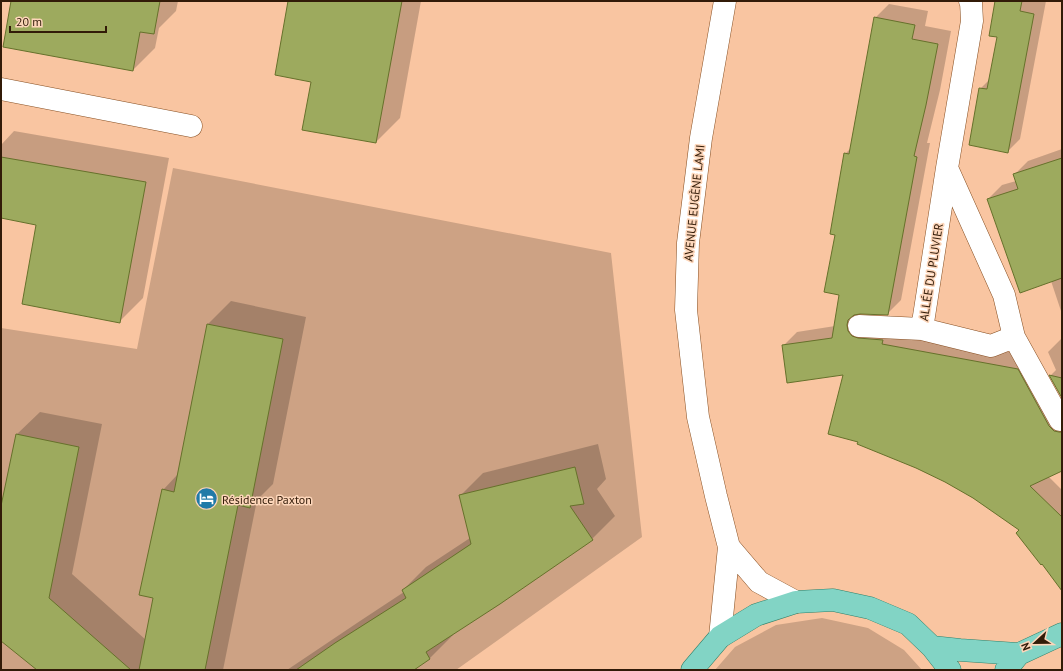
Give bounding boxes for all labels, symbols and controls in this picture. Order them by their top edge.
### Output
scale bar [10,8,106,34]
text: 20 m [16,14,42,29]
street label: AVENUE EUGÈNE LAMI [680,144,708,262]
street label: ALLÉE DU PLUVIER [916,222,946,322]
hotel icon: Résidence Paxton [193,486,219,512]
place label: Résidence Paxton [222,492,312,507]
north arrow [1015,623,1055,663]
text: N [1018,641,1034,653]

